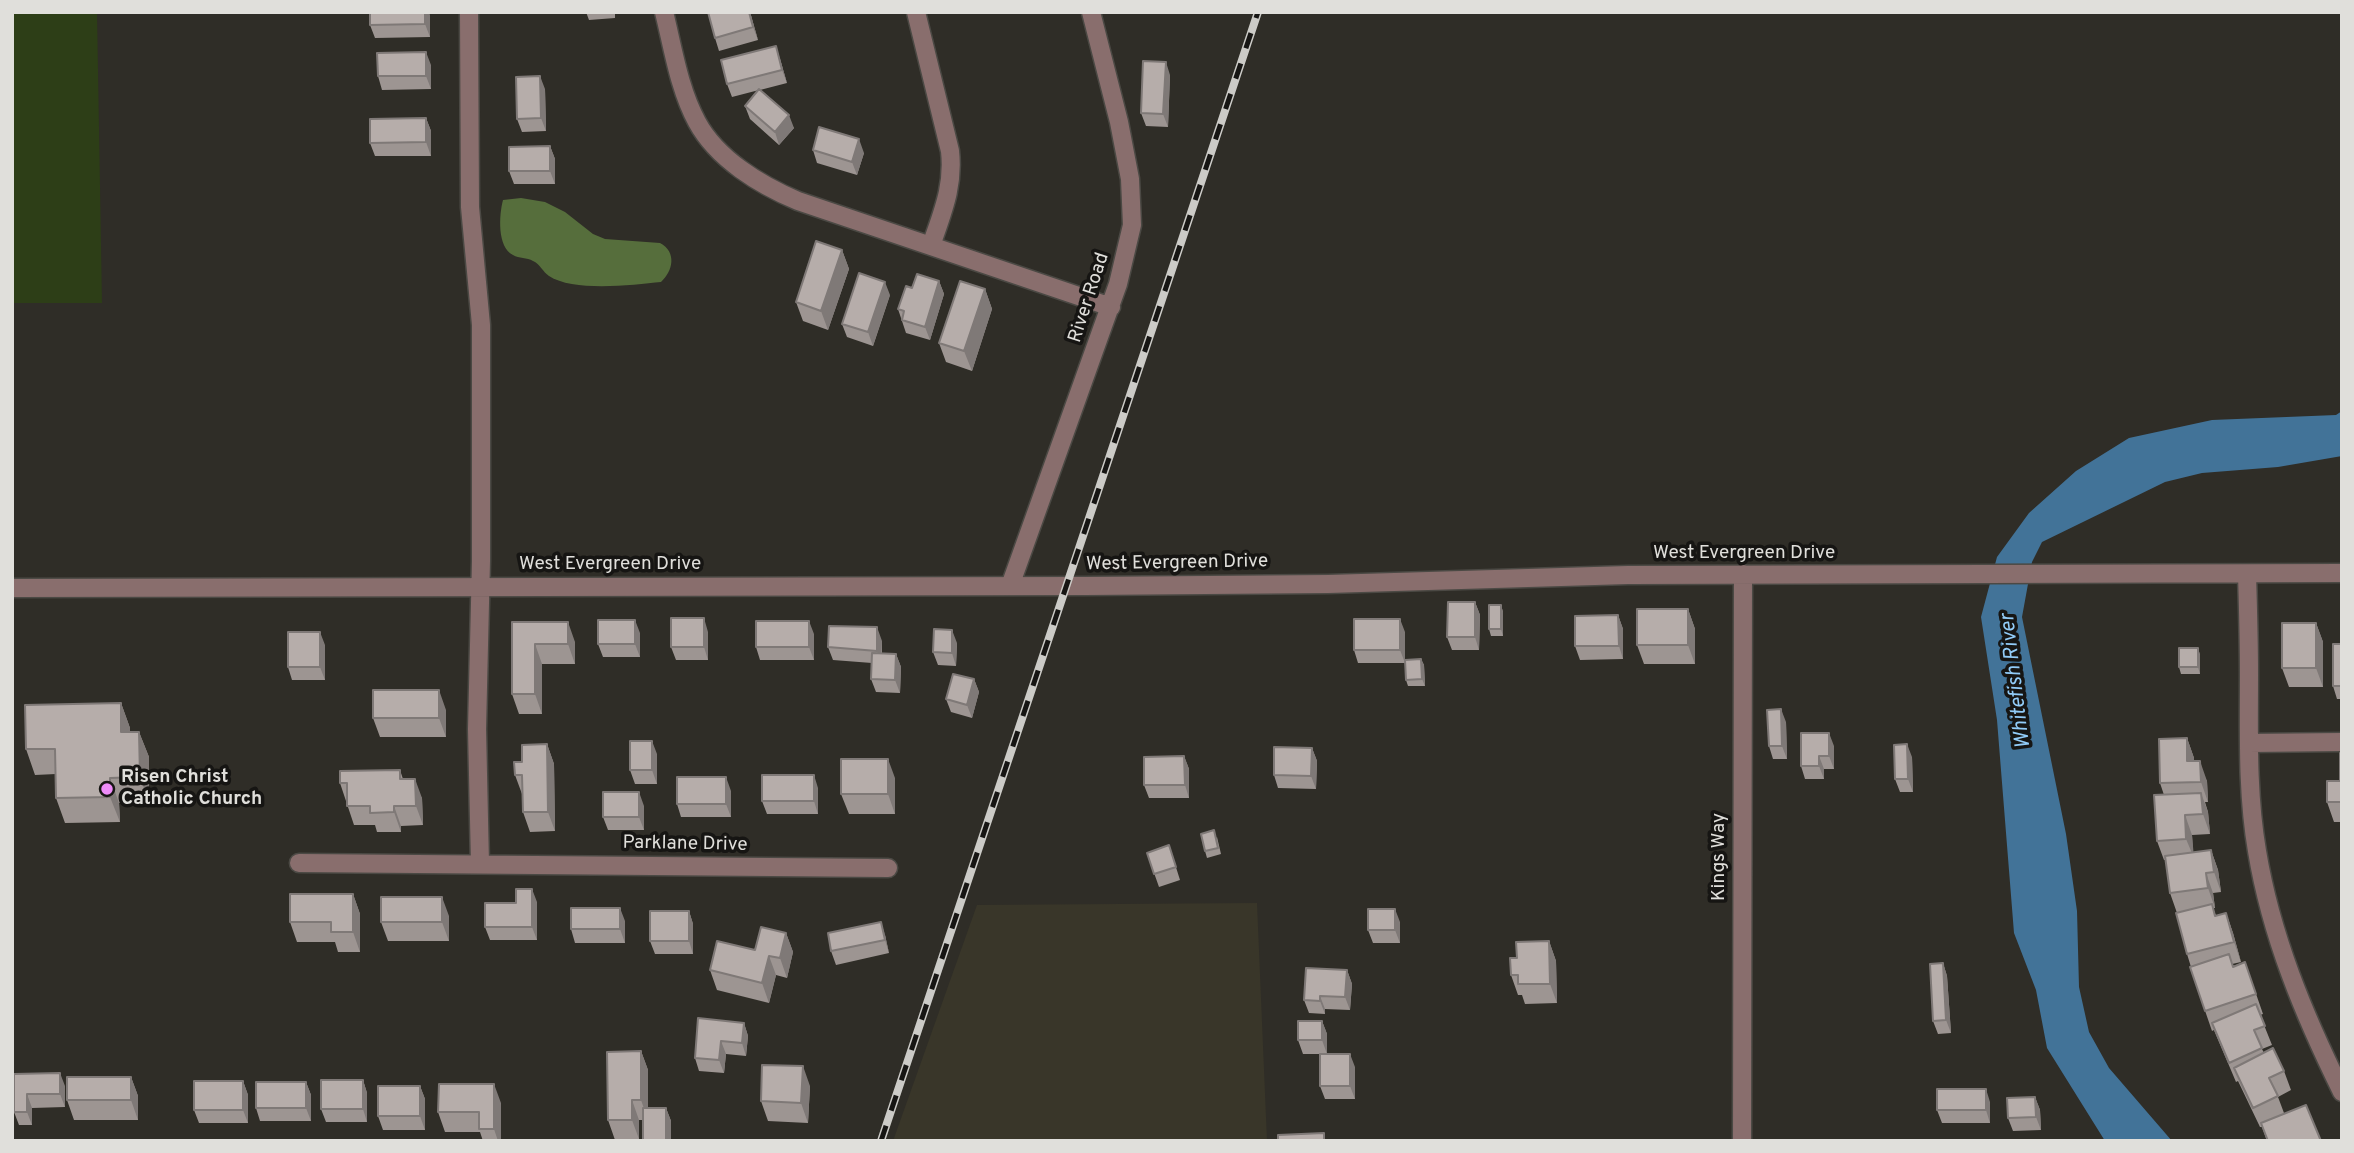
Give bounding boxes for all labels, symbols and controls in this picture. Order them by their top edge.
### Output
street label: River Road [1065,250,1115,346]
street label: West Evergreen Drive [1653,543,1835,565]
street label: West Evergreen Drive [1086,551,1268,577]
street label: West Evergreen Drive [519,554,701,576]
water label: Whitefish River [1996,612,2038,750]
place label: Risen Christ Catholic Church [121,767,262,811]
marker: Risen Christ Catholic Church [99,781,115,797]
street label: Kings Way [1709,813,1731,901]
street label: Parklane Drive [622,833,748,857]

